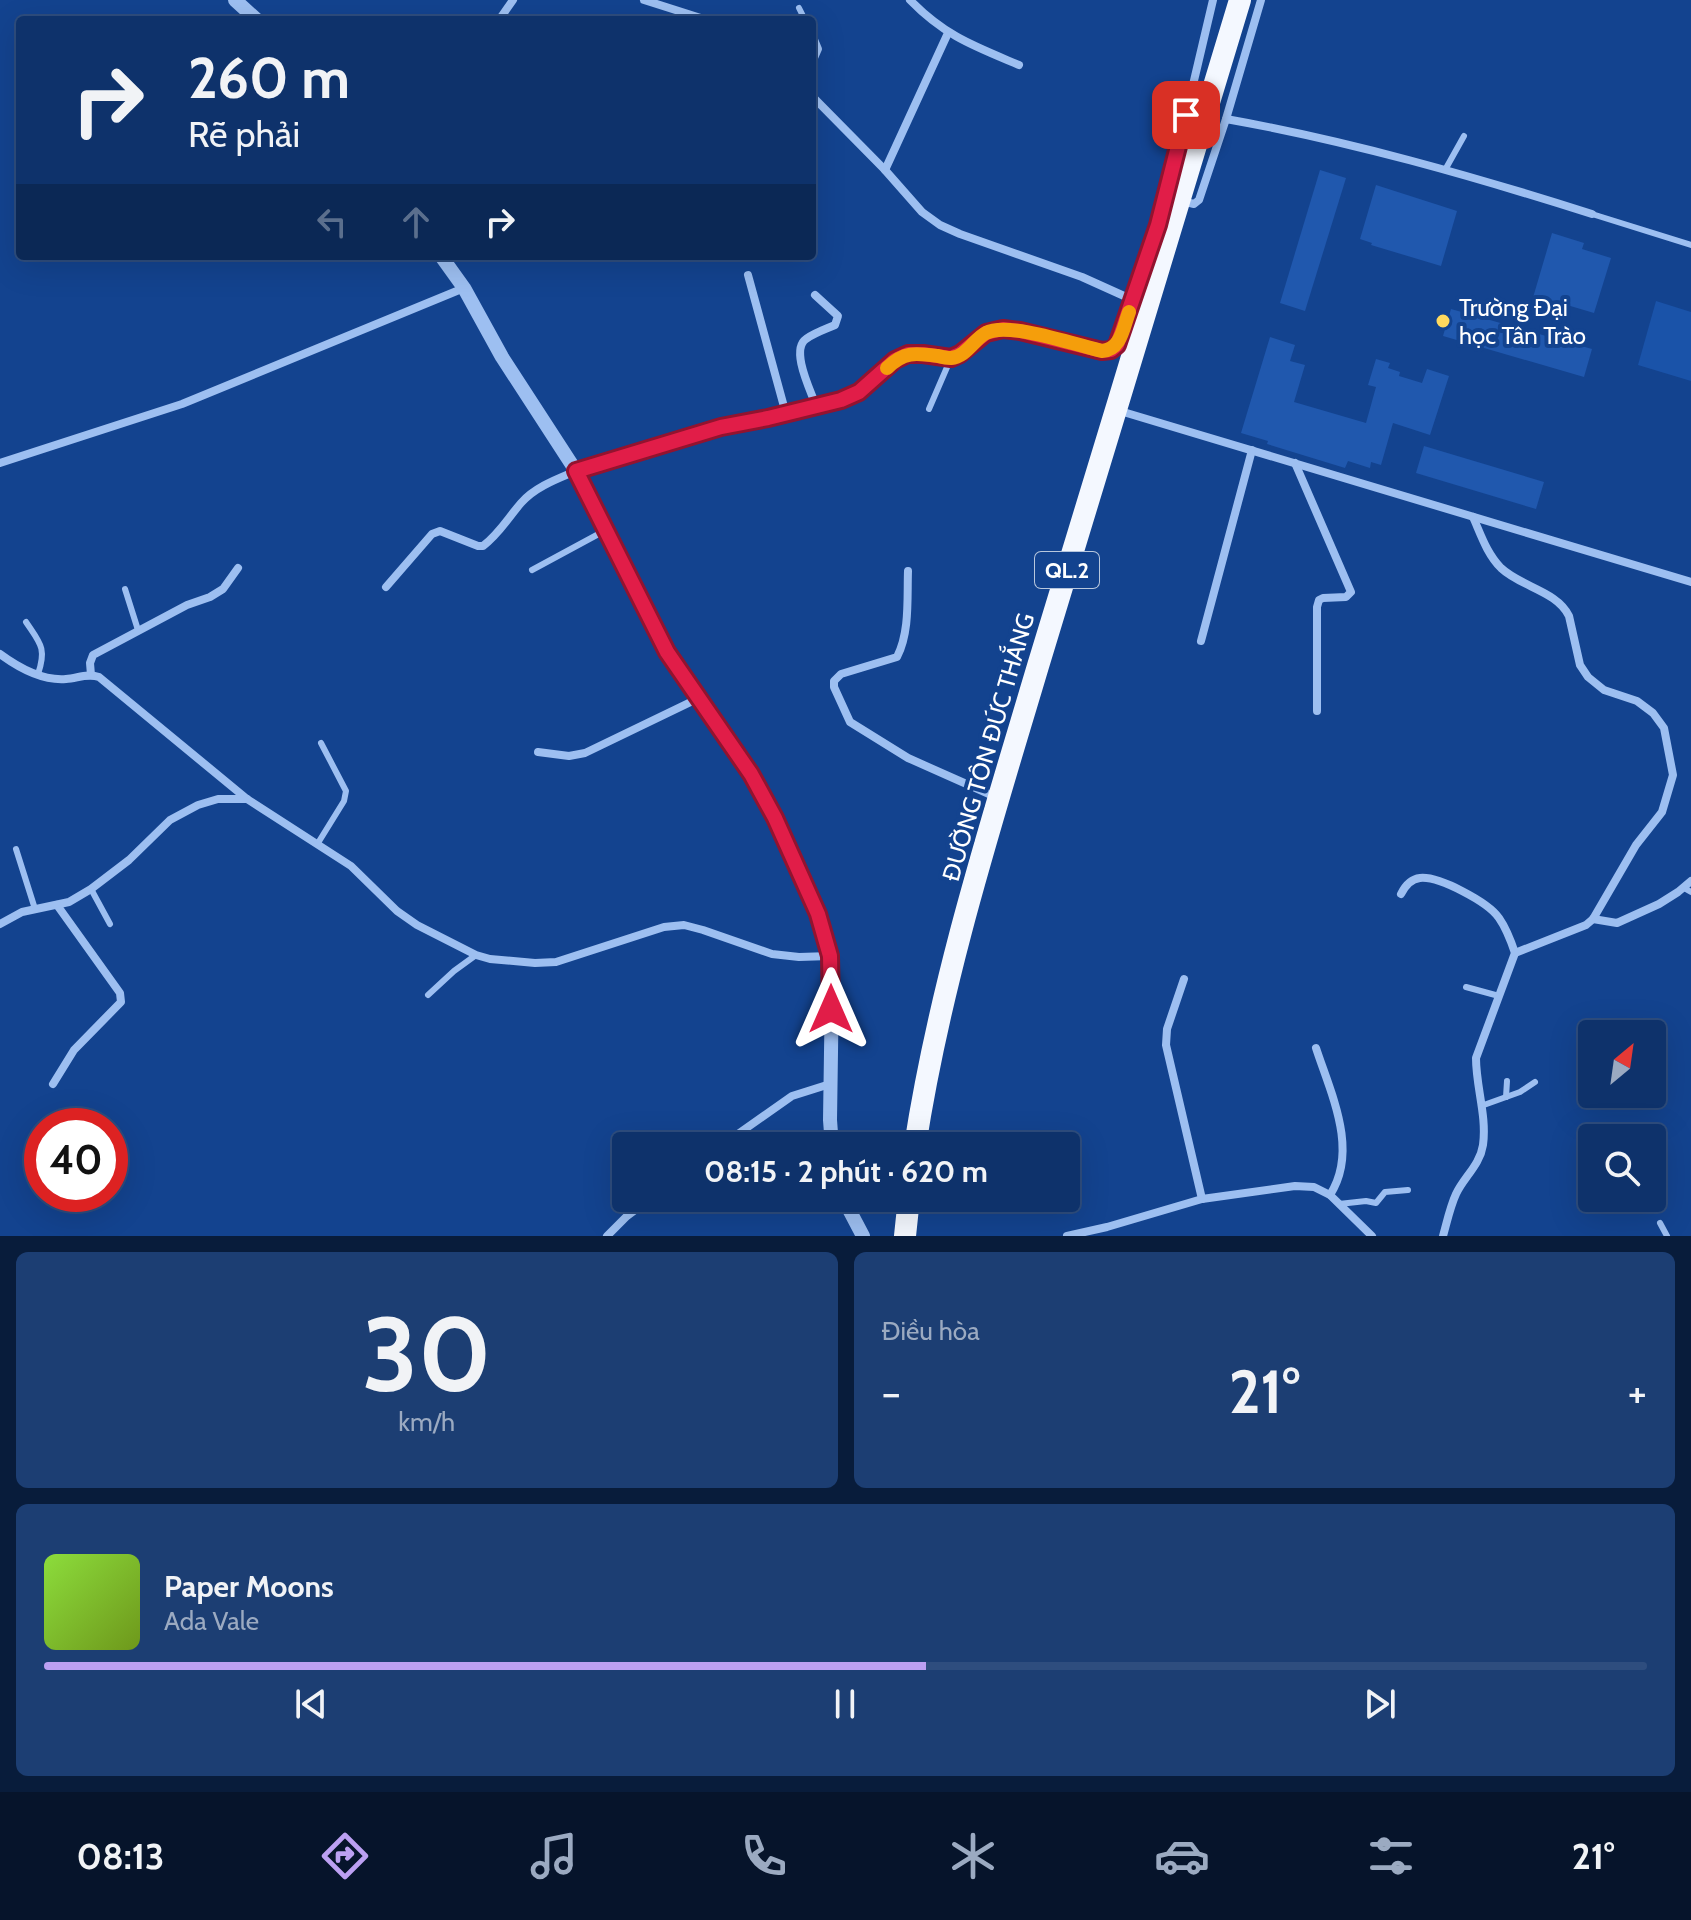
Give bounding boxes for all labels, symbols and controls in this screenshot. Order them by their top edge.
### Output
text: 260 m [188,44,350,112]
icon: right [56,48,160,152]
pin [1152,81,1220,149]
icon: arrive [1164,93,1208,137]
text: Rẽ phải [188,112,300,156]
icon: left [310,200,354,244]
icon: ahead [394,200,438,244]
icon: right [478,200,522,244]
place label: Trường Đại học Tân Trào [1459,293,1586,350]
marker: Trường Đại học Tân Trào [1434,312,1452,330]
road number: QL.2 [1035,552,1099,588]
street label: ĐƯỜNG TÔN ĐỨC THẮNG [933,609,1040,884]
position arrow [789,967,873,1051]
north arrow [1578,1020,1666,1108]
map controls [1578,1020,1666,1212]
speed limit sign: 40 [24,1108,128,1212]
button: search [1578,1124,1666,1212]
text: 08:15 · 2 phút · 620 m [704,1153,988,1190]
text: 30 [362,1291,491,1417]
text: Điều hòa [882,1315,980,1347]
text: 21° [1229,1355,1300,1428]
text: − [882,1366,901,1419]
text: + [1628,1366,1647,1419]
text: km/h [398,1406,455,1438]
text: Paper Moons [164,1568,334,1605]
text: Ada Vale [164,1605,259,1637]
icon: previous [289,1682,333,1726]
icon: pause [823,1682,867,1726]
icon: next [1358,1682,1402,1726]
icon: directions [317,1828,373,1884]
icon: music [526,1828,582,1884]
icon: phone [736,1828,792,1884]
icon: climate [945,1828,1001,1884]
icon: car [1154,1828,1210,1884]
icon: filters [1363,1828,1419,1884]
text: 08:13 [77,1834,164,1878]
text: 21° [1572,1834,1614,1878]

